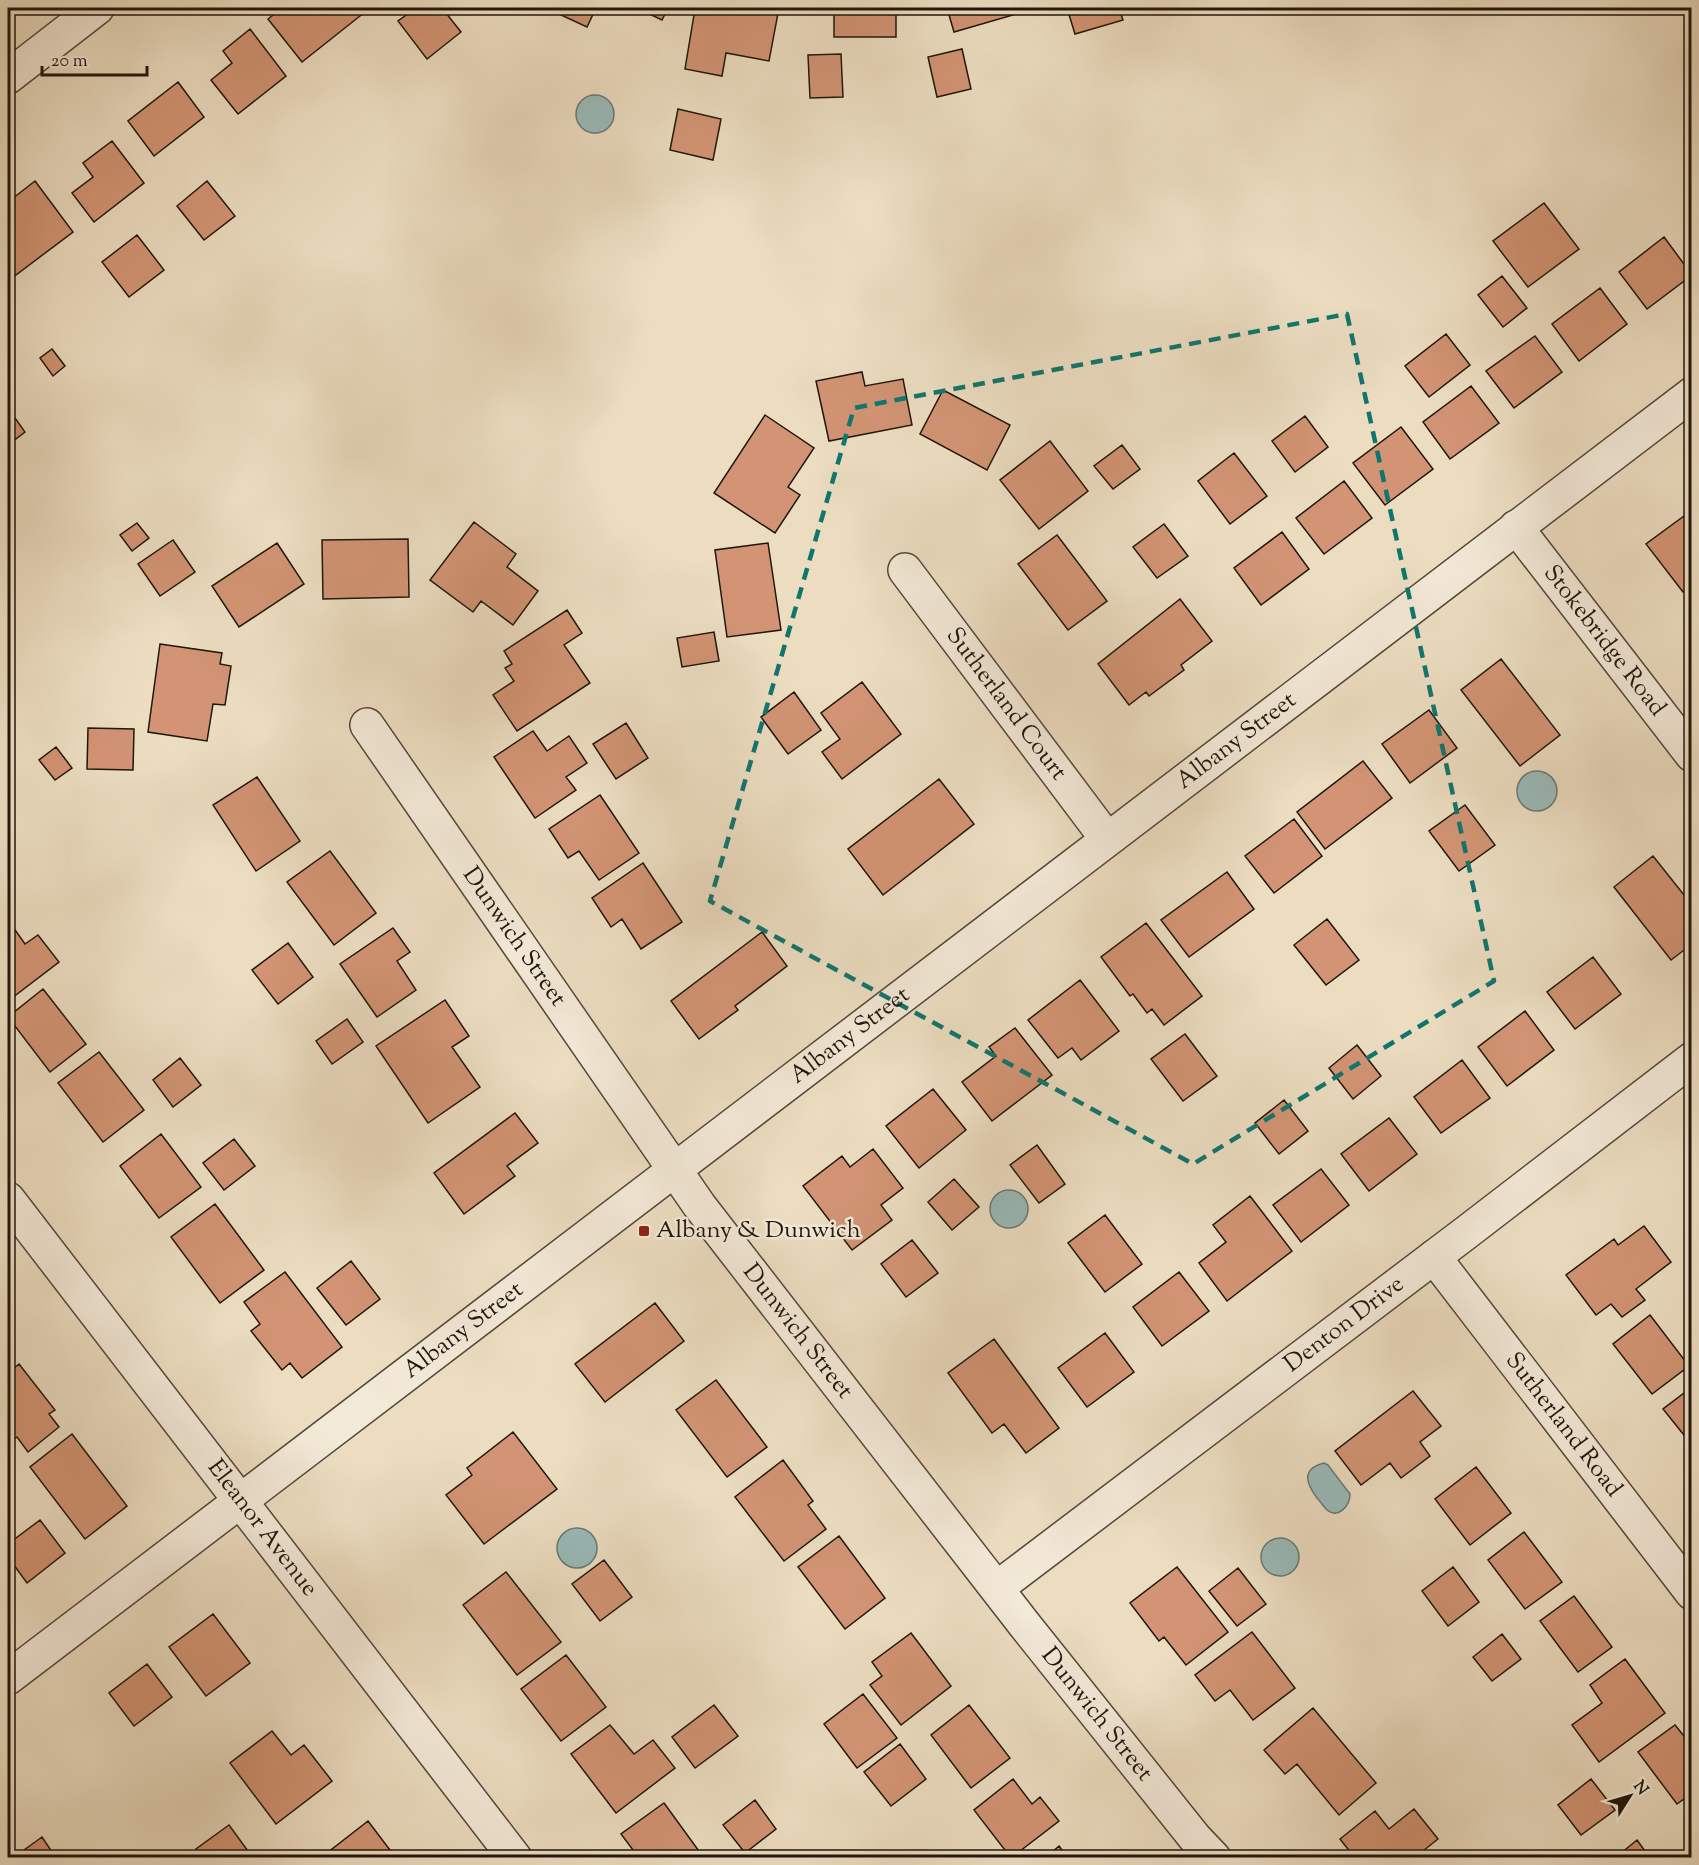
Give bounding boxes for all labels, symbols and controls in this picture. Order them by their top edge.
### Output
scale bar [42,39,147,77]
text: 20 m [51,49,88,75]
street label: Stokebridge Road [1535,558,1674,724]
street label: Sutherland Court [937,621,1075,788]
street label: Albany Street [1169,684,1304,798]
street label: Dunwich Street [453,861,574,1014]
street label: Albany Street [783,979,917,1093]
place label: Albany & Dunwich [656,1214,861,1248]
marker: Albany & Dunwich [637,1224,651,1238]
street label: Dunwich Street [734,1257,861,1407]
street label: Denton Drive [1277,1268,1412,1381]
street label: Albany Street [396,1274,531,1388]
street label: Sutherland Road [1496,1346,1630,1505]
street label: Eleanor Avenue [198,1453,326,1604]
street label: Dunwich Street [1032,1640,1161,1789]
north arrow [1600,1766,1660,1826]
text: N [1627,1776,1653,1801]

